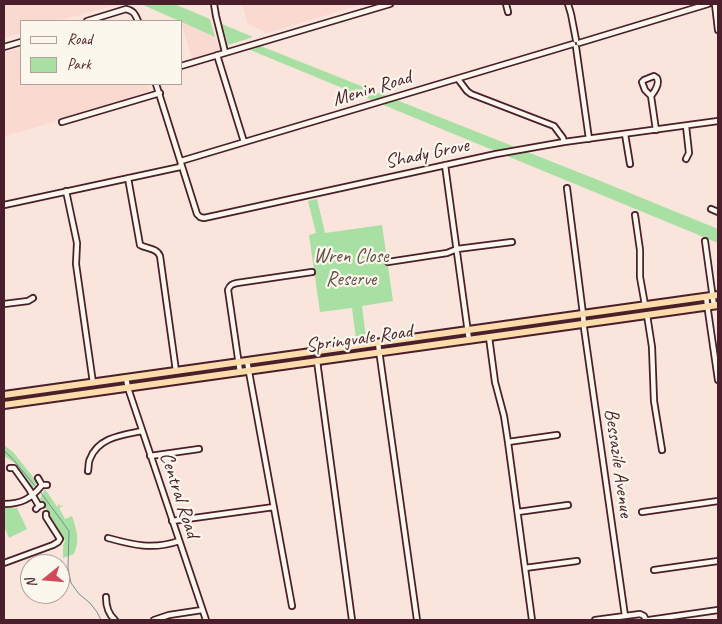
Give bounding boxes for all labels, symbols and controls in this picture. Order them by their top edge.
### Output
legend [20,20,182,85]
text: Road [67,30,92,49]
text: Park [67,55,91,74]
street label: Menin Road [330,66,414,112]
street label: Shady Grove [383,133,471,175]
park label: Wren Close Reserve [313,245,389,292]
street label: Springvale Road [304,320,414,358]
street label: Bessazile Avenue [599,407,637,519]
street label: Central Road [154,449,204,541]
north arrow [20,554,70,604]
text: N [22,577,41,590]

